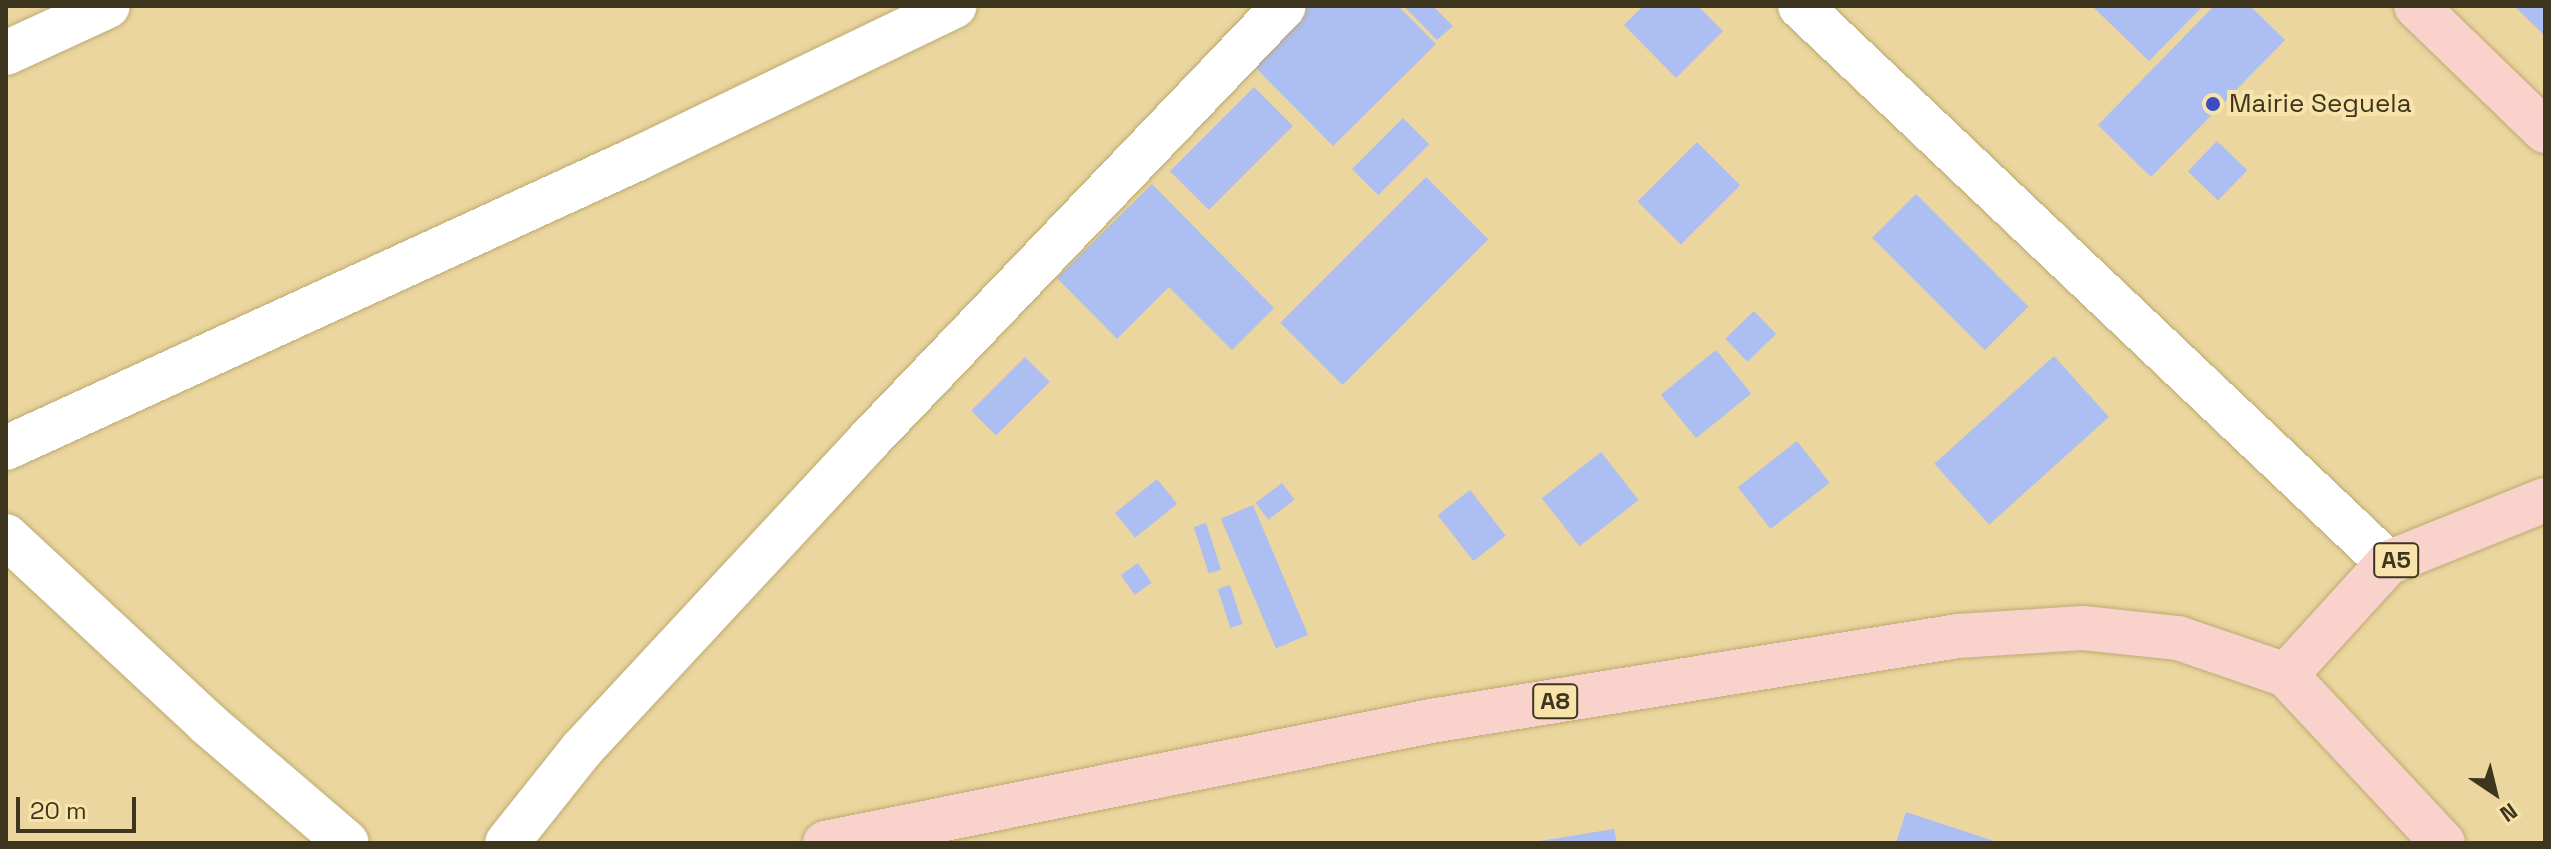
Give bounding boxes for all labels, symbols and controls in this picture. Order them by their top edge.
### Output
place label: Mairie Seguela [2229,88,2412,120]
marker: Mairie Seguela [2204,95,2222,113]
road number: A5 [2372,540,2420,580]
road number: A8 [1531,681,1579,721]
north arrow [2455,753,2535,833]
scale bar [20,781,140,831]
text: 20 m [30,795,87,826]
text: N [2495,797,2523,828]

